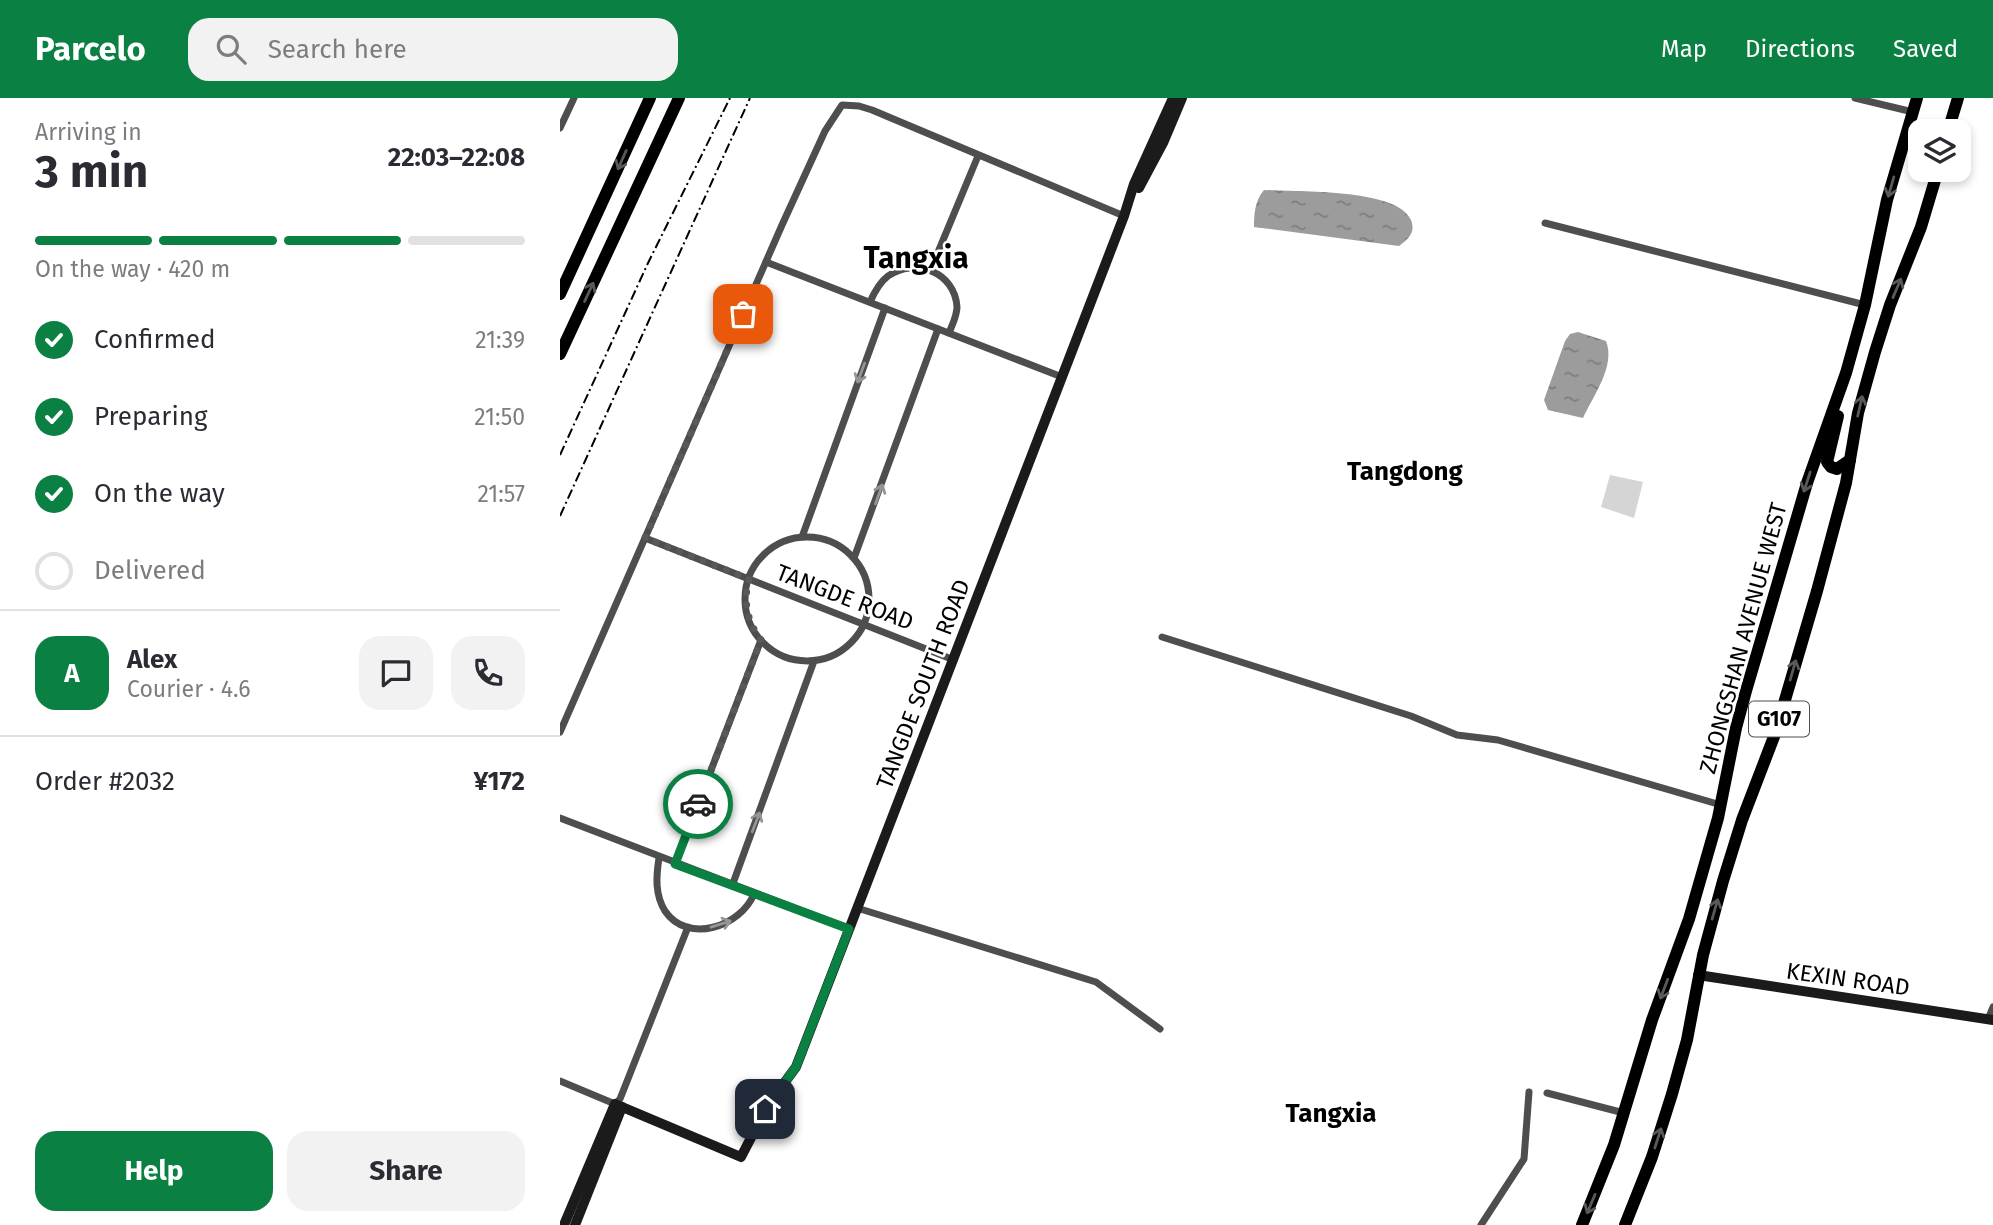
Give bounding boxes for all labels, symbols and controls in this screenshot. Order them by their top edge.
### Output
search box [188,18,678,81]
text: Parcelo [35,29,146,69]
icon: search [212,30,250,68]
text: Search here [268,34,407,65]
text: Map [1661,35,1707,63]
text: Directions [1745,35,1855,63]
text: Saved [1893,35,1958,63]
text: Arriving in [35,118,142,146]
map controls [1908,119,1971,182]
button: layers [1908,119,1971,182]
text: 22:03–22:08 [388,142,525,173]
text: 3 min [35,144,148,199]
one-way arrow [615,149,628,170]
one-way arrow [1884,176,1897,198]
district label: Tangxia [863,240,969,276]
text: On the way · 420 m [35,255,230,283]
one-way arrow [1891,278,1904,299]
one-way arrow [583,282,596,303]
pin [713,284,773,344]
icon: bag [724,295,762,333]
icon: check [35,321,73,359]
text: Confirmed [94,324,215,355]
text: 21:39 [475,326,525,354]
one-way arrow [854,361,867,383]
one-way arrow [1854,395,1867,418]
icon: check [35,398,73,436]
text: Preparing [94,401,207,432]
text: 21:50 [474,403,525,431]
district label: Tangdong [1347,456,1464,487]
one-way arrow [1800,471,1813,493]
icon: check [35,475,73,513]
text: On the way [94,478,225,509]
text: 21:57 [477,480,525,508]
one-way arrow [874,484,886,506]
street label: ZHONGSHAN AVENUE WEST [1693,499,1793,776]
text: Delivered [94,555,206,586]
street label: TANGDE ROAD [772,558,918,636]
street label: TANGDE SOUTH ROAD [870,575,976,793]
button: chat [359,636,433,710]
button: phone [451,636,525,710]
text: Alex [127,644,177,675]
text: A [64,658,80,689]
one-way arrow [1788,659,1801,681]
text: Courier · 4.6 [127,675,251,703]
road number: G107 [1749,702,1809,736]
text: Order #2032 [35,766,175,797]
text: ¥172 [474,766,525,797]
courier [663,769,733,839]
icon: car [679,785,717,823]
one-way arrow [751,812,764,834]
one-way arrow [1710,899,1723,921]
one-way arrow [710,917,732,930]
street label: KEXIN ROAD [1785,956,1911,1002]
one-way arrow [1656,977,1669,999]
pin [735,1079,795,1139]
icon: home [746,1090,784,1128]
district label: Tangxia [1285,1098,1377,1129]
one-way arrow [1653,1128,1665,1150]
button: Help [35,1131,273,1211]
button: Share [287,1131,525,1211]
one-way arrow [1584,1193,1597,1214]

